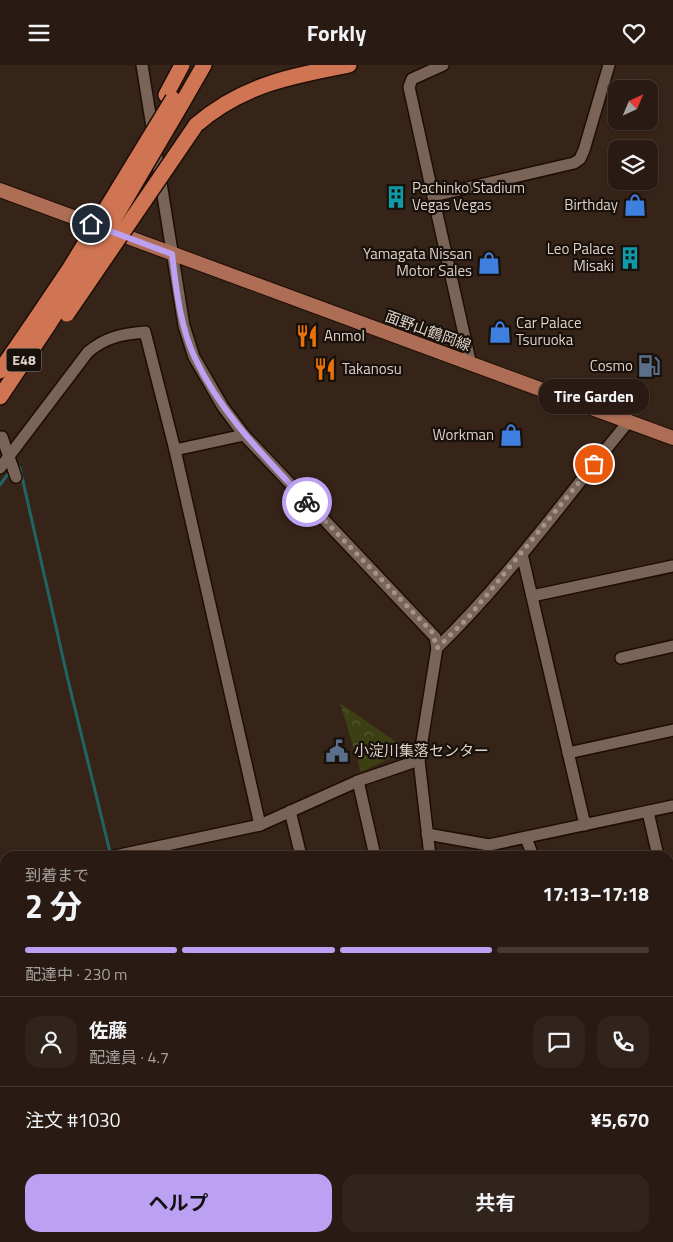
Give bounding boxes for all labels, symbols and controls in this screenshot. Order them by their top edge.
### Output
text: Forkly [307,16,366,50]
icon: menu [25,19,53,47]
icon: heart [620,19,648,47]
north arrow [608,80,658,130]
map controls [608,80,658,190]
button: layers [608,140,658,190]
place label: Pachinko Stadium Vegas Vegas [412,176,525,216]
building icon: Pachinko Stadium Vegas Vegas [383,184,409,210]
shop icon: Birthday [622,192,648,218]
place label: Birthday [564,193,618,216]
pin [70,203,112,245]
icon: home [77,210,105,238]
place label: Leo Palace Misaki [547,237,614,277]
place label: Yamagata Nissan Motor Sales [363,242,472,282]
building icon: Leo Palace Misaki [617,245,643,271]
shop icon: Yamagata Nissan Motor Sales [476,250,502,276]
street label: 面野山鶴岡線 [382,304,474,357]
place label: Car Palace Tsuruoka [516,311,582,351]
shop icon: Car Palace Tsuruoka [487,319,513,345]
restaurant icon: Anmol [294,323,320,349]
place label: Anmol [324,324,365,347]
road number: E48 [6,349,42,371]
fuel station icon: Cosmo [636,353,662,379]
place label: Cosmo [590,354,633,377]
restaurant icon: Takanosu [312,356,338,382]
place label: Takanosu [342,357,402,380]
callout: Tire Garden [539,379,649,414]
text: Tire Garden [554,384,634,408]
shop icon: Workman [498,422,524,448]
place label: Workman [433,423,494,446]
pin [573,443,615,485]
icon: bag [580,450,608,478]
courier [282,477,332,527]
icon: bike [293,488,321,516]
public building icon: 小淀川集落センター [324,738,350,764]
place label: 小淀川集落センター [354,739,489,762]
text: 到着まで [25,863,89,887]
text: 17:13–17:18 [542,879,649,908]
text: 2 分 [25,882,82,930]
text: 配達中 · 230 m [25,962,127,986]
text: 佐藤 [89,1015,127,1044]
button: person [25,1016,77,1068]
button: chat [533,1016,585,1068]
button: phone [597,1016,649,1068]
text: 配達員 · 4.7 [89,1045,169,1069]
text: 注文 #1030 [25,1105,120,1134]
text: ¥5,670 [591,1105,649,1134]
button: ヘルプ [25,1174,332,1232]
button: 共有 [342,1174,649,1232]

